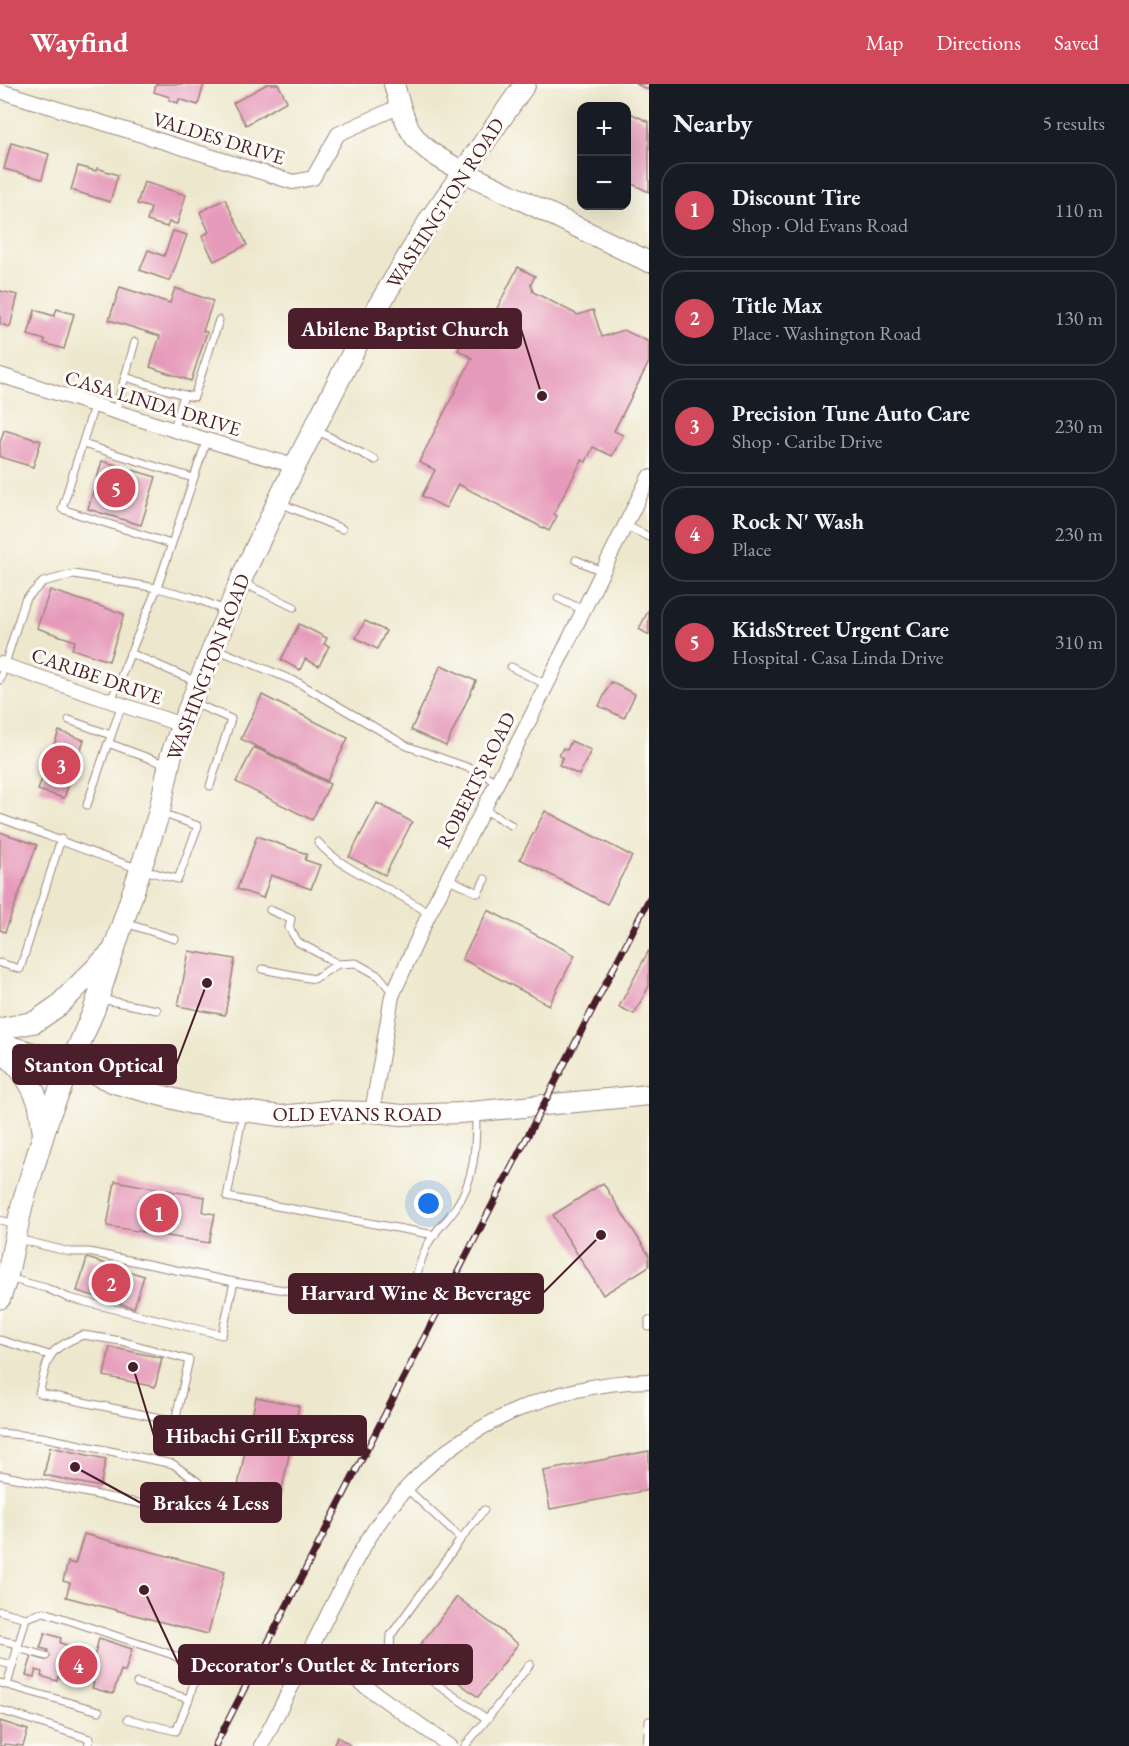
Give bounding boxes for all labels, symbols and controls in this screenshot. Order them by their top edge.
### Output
text: Wayfind [30,24,128,60]
text: Map [866,29,903,56]
text: Directions [936,29,1021,56]
text: Saved [1054,29,1099,56]
map controls [577,102,631,210]
button: + [577,102,631,156]
street label: VALDES DRIVE [150,106,288,170]
text: Nearby [673,106,753,140]
text: 5 results [1042,110,1105,136]
street label: WASHINGTON ROAD [380,113,510,293]
button: − [577,156,631,210]
text: Discount Tire [732,183,860,212]
text: 1 [689,197,700,223]
text: 110 m [1055,197,1103,223]
text: Shop · Old Evans Road [732,212,908,238]
text: Title Max [732,291,822,320]
text: 2 [689,305,700,331]
text: 130 m [1055,305,1103,331]
callout: Abilene Baptist Church [289,309,521,348]
text: Abilene Baptist Church [300,315,509,342]
text: Place · Washington Road [732,320,921,346]
street label: CASA LINDA DRIVE [62,364,244,442]
text: Precision Tune Auto Care [732,399,970,428]
text: 3 [689,413,700,439]
text: 230 m [1055,413,1103,439]
text: Shop · Caribe Drive [732,428,882,454]
pin: 5 [96,466,136,510]
text: Rock N' Wash [732,507,864,536]
text: 4 [689,521,700,547]
text: 230 m [1055,521,1103,547]
text: Place [732,536,771,562]
street label: WASHINGTON ROAD [160,570,256,764]
text: KidsStreet Urgent Care [732,615,949,644]
text: 5 [689,629,700,655]
text: 310 m [1055,629,1103,655]
street label: CARIBE DRIVE [28,641,166,711]
text: Hospital · Casa Linda Drive [732,644,943,670]
street label: ROBERTS ROAD [431,708,521,852]
pin: 3 [42,742,80,788]
callout: Stanton Optical [13,1045,176,1084]
text: Stanton Optical [24,1051,164,1078]
street label: OLD EVANS ROAD [273,1101,441,1127]
your location [414,1189,443,1218]
pin: 1 [140,1190,178,1236]
pin: 2 [92,1260,130,1306]
callout: Harvard Wine & Beverage [289,1274,543,1313]
text: Harvard Wine & Beverage [301,1279,531,1306]
callout: Hibachi Grill Express [154,1416,366,1455]
text: Hibachi Grill Express [166,1422,354,1449]
callout: Brakes 4 Less [141,1483,281,1522]
text: Brakes 4 Less [153,1489,269,1516]
pin: 4 [58,1642,98,1688]
callout: Decorator's Outlet & Interiors [179,1645,472,1684]
text: Decorator's Outlet & Interiors [191,1651,459,1678]

